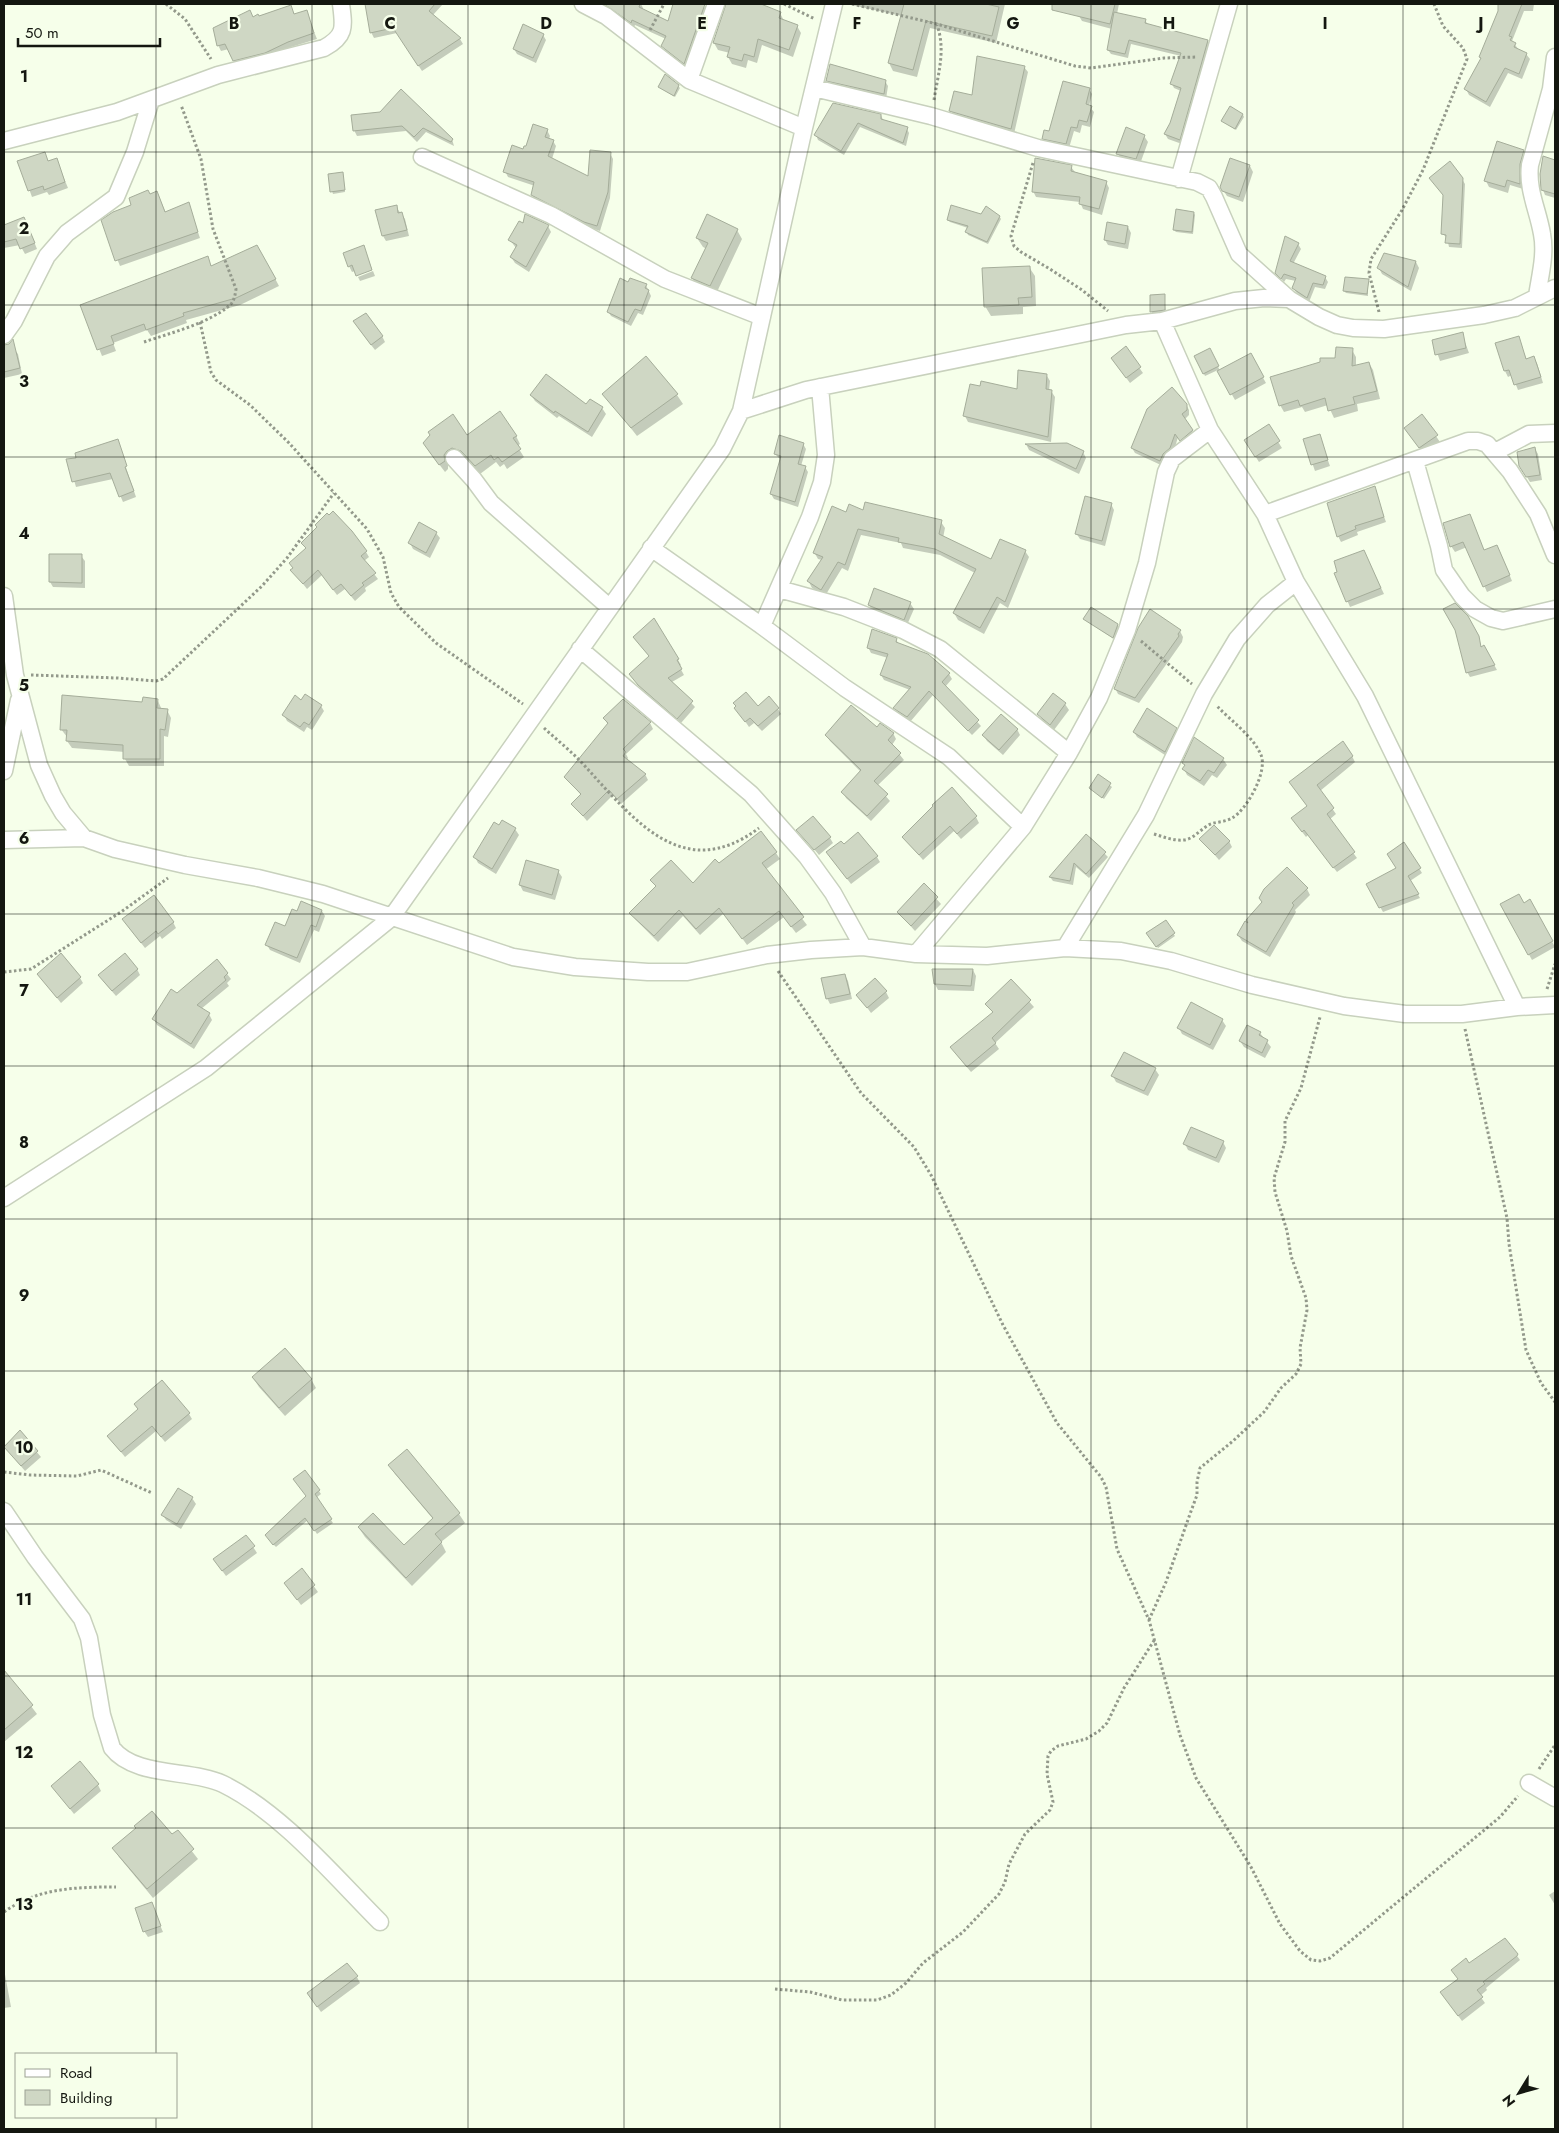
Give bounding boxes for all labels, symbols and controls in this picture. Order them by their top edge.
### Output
text: B [229,12,239,35]
text: C [384,12,396,35]
text: D [540,12,552,35]
text: E [697,12,707,35]
text: F [853,12,861,35]
text: G [1006,12,1020,35]
text: H [1163,12,1175,35]
text: I [1322,12,1328,35]
text: J [1475,12,1484,35]
scale bar [18,15,160,47]
text: 50 m [25,22,59,44]
text: 1 [20,65,28,88]
text: 2 [19,217,29,240]
text: 3 [19,370,29,393]
text: 4 [18,522,30,545]
text: 5 [19,674,29,697]
text: 6 [19,827,29,850]
text: 7 [19,979,29,1002]
text: 8 [19,1131,29,1154]
text: 9 [19,1284,29,1307]
text: 10 [15,1436,33,1459]
text: 11 [16,1588,32,1611]
text: 12 [15,1741,33,1764]
text: 13 [15,1893,33,1916]
legend [15,2053,178,2118]
text: Road [60,2062,92,2084]
north arrow [1494,2068,1544,2118]
text: Building [60,2087,112,2109]
text: N [1497,2090,1520,2111]

